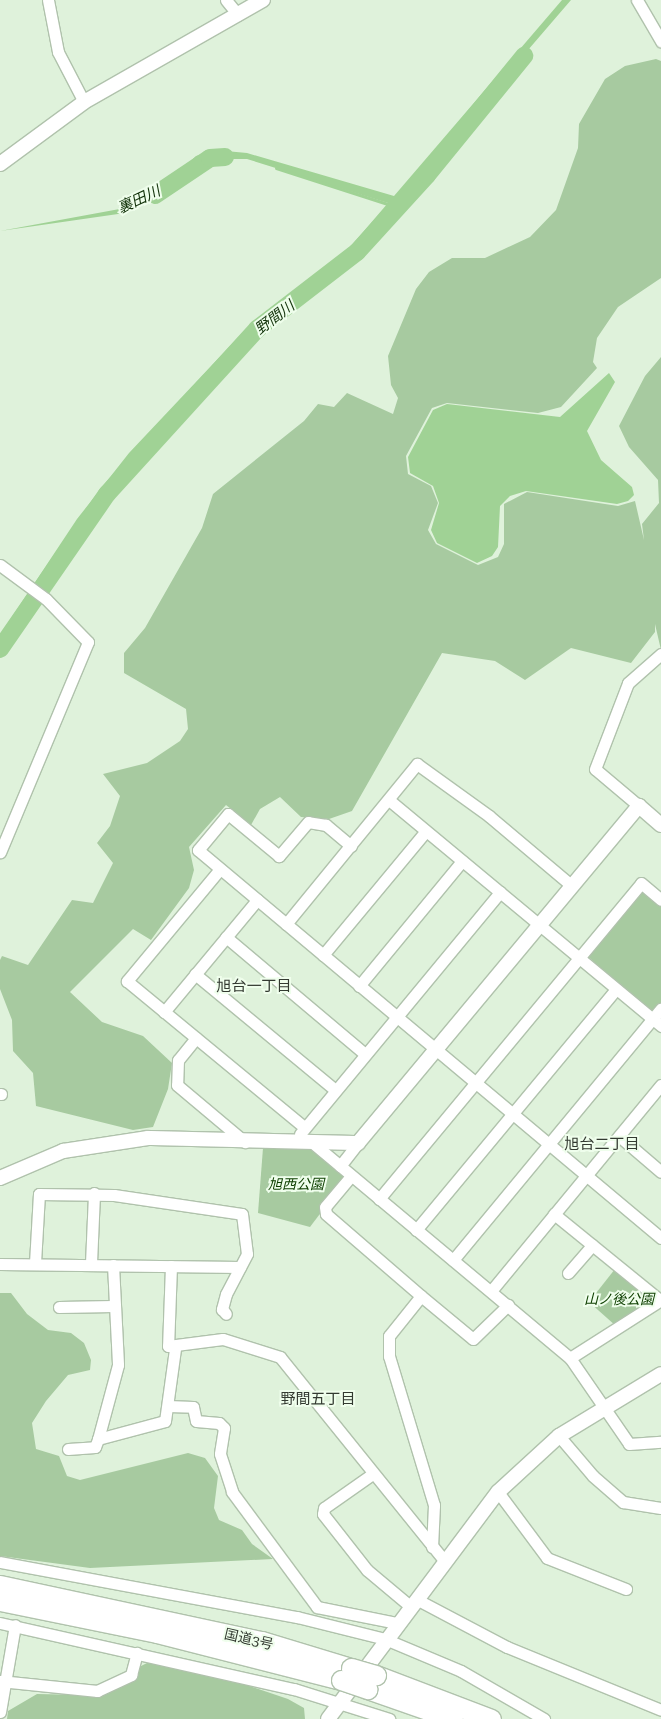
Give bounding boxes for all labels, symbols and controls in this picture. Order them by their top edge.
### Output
water label: 裏田川 [115,182,163,218]
water label: 野間川 [252,297,298,339]
district label: 旭台一丁目 [217,978,291,996]
district label: 旭台二丁目 [565,1136,639,1154]
park label: 旭西公園 [268,1176,324,1192]
park label: 山ノ後公園 [584,1291,654,1307]
district label: 野間五丁目 [281,1391,355,1409]
street label: 国道3号 [223,1625,275,1653]

